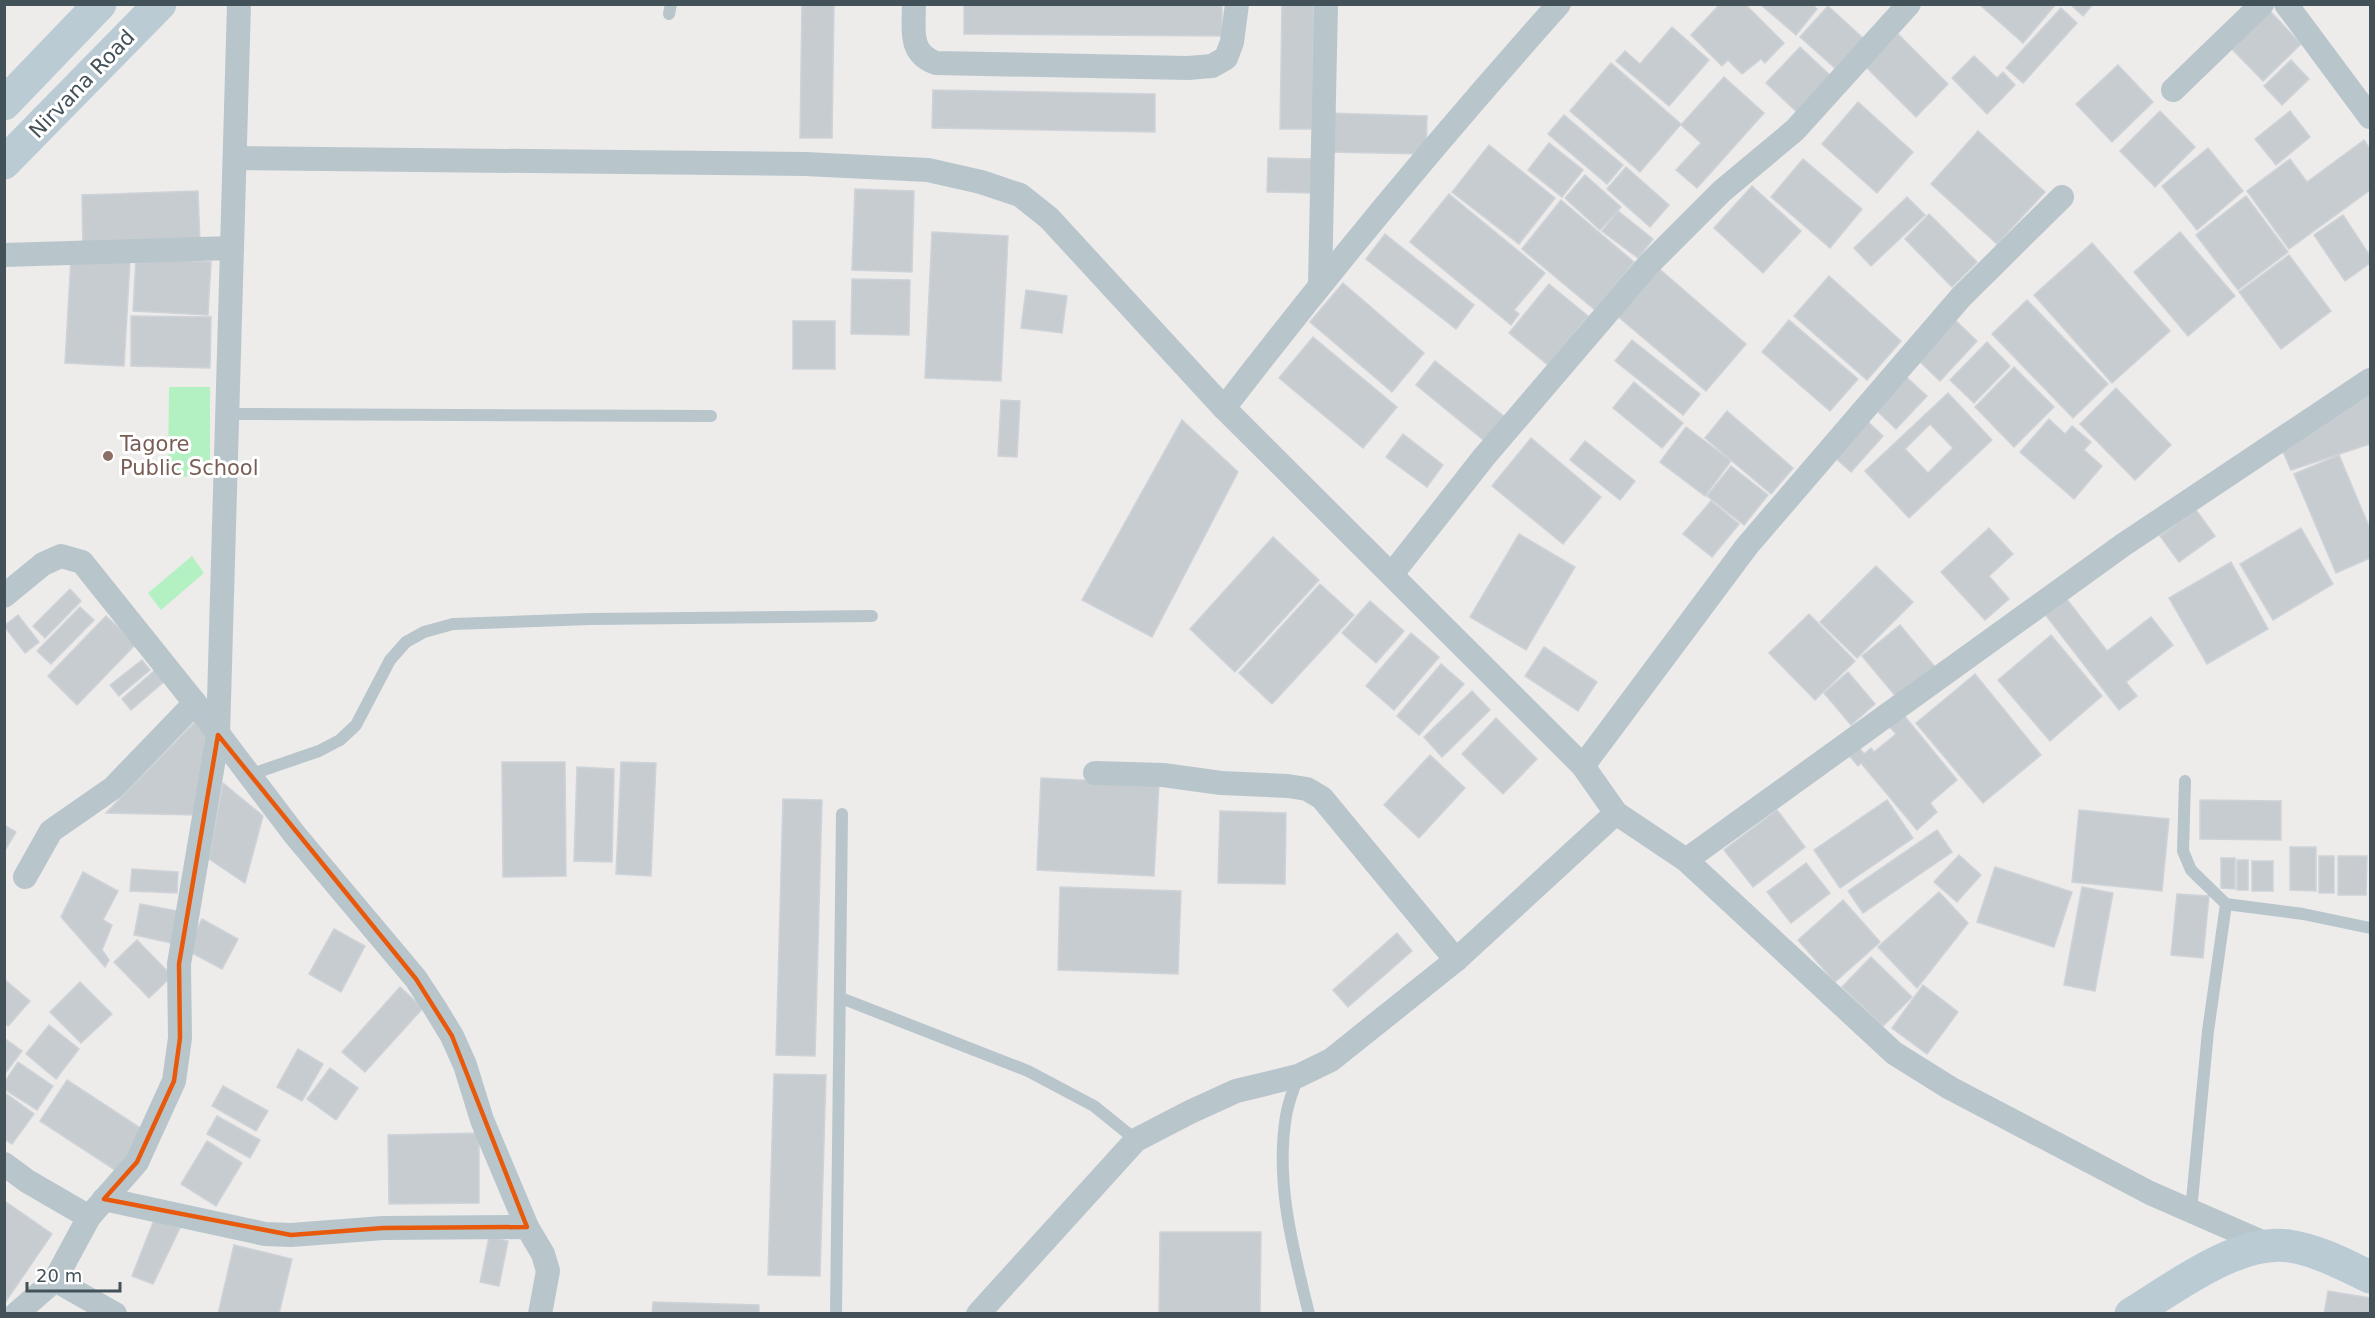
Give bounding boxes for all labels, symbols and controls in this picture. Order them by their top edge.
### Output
street label: Nirvana Road [24,25,140,143]
place label: Tagore Public School [119,432,259,480]
marker: Tagore Public School [101,449,115,463]
scale bar [27,1255,120,1293]
text: 20 m [36,1265,82,1286]

